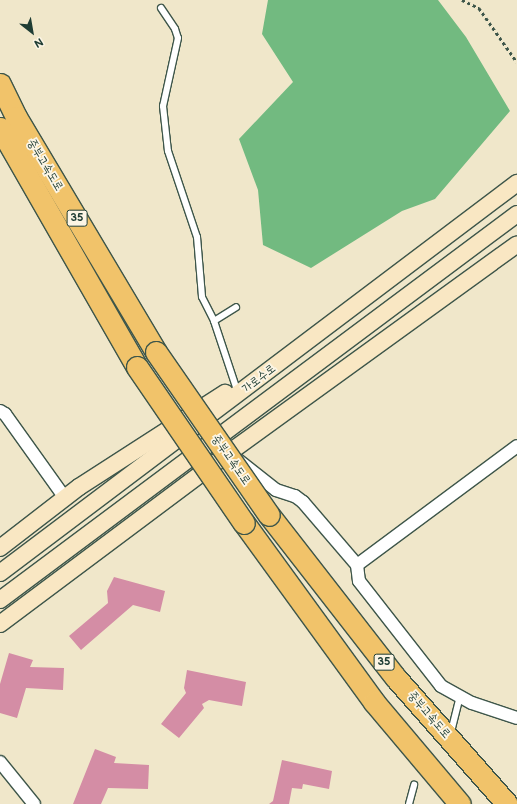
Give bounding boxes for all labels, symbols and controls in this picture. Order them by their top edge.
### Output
north arrow [12,12,52,52]
text: N [32,35,45,50]
street label: 중부고속도로 [24,136,66,194]
road number: 35 [66,209,88,227]
street label: 가로수로 [239,361,279,397]
street label: 중부고속도로 [208,432,254,488]
road number: 35 [373,653,395,671]
street label: 중부고속도로 [405,688,453,742]

